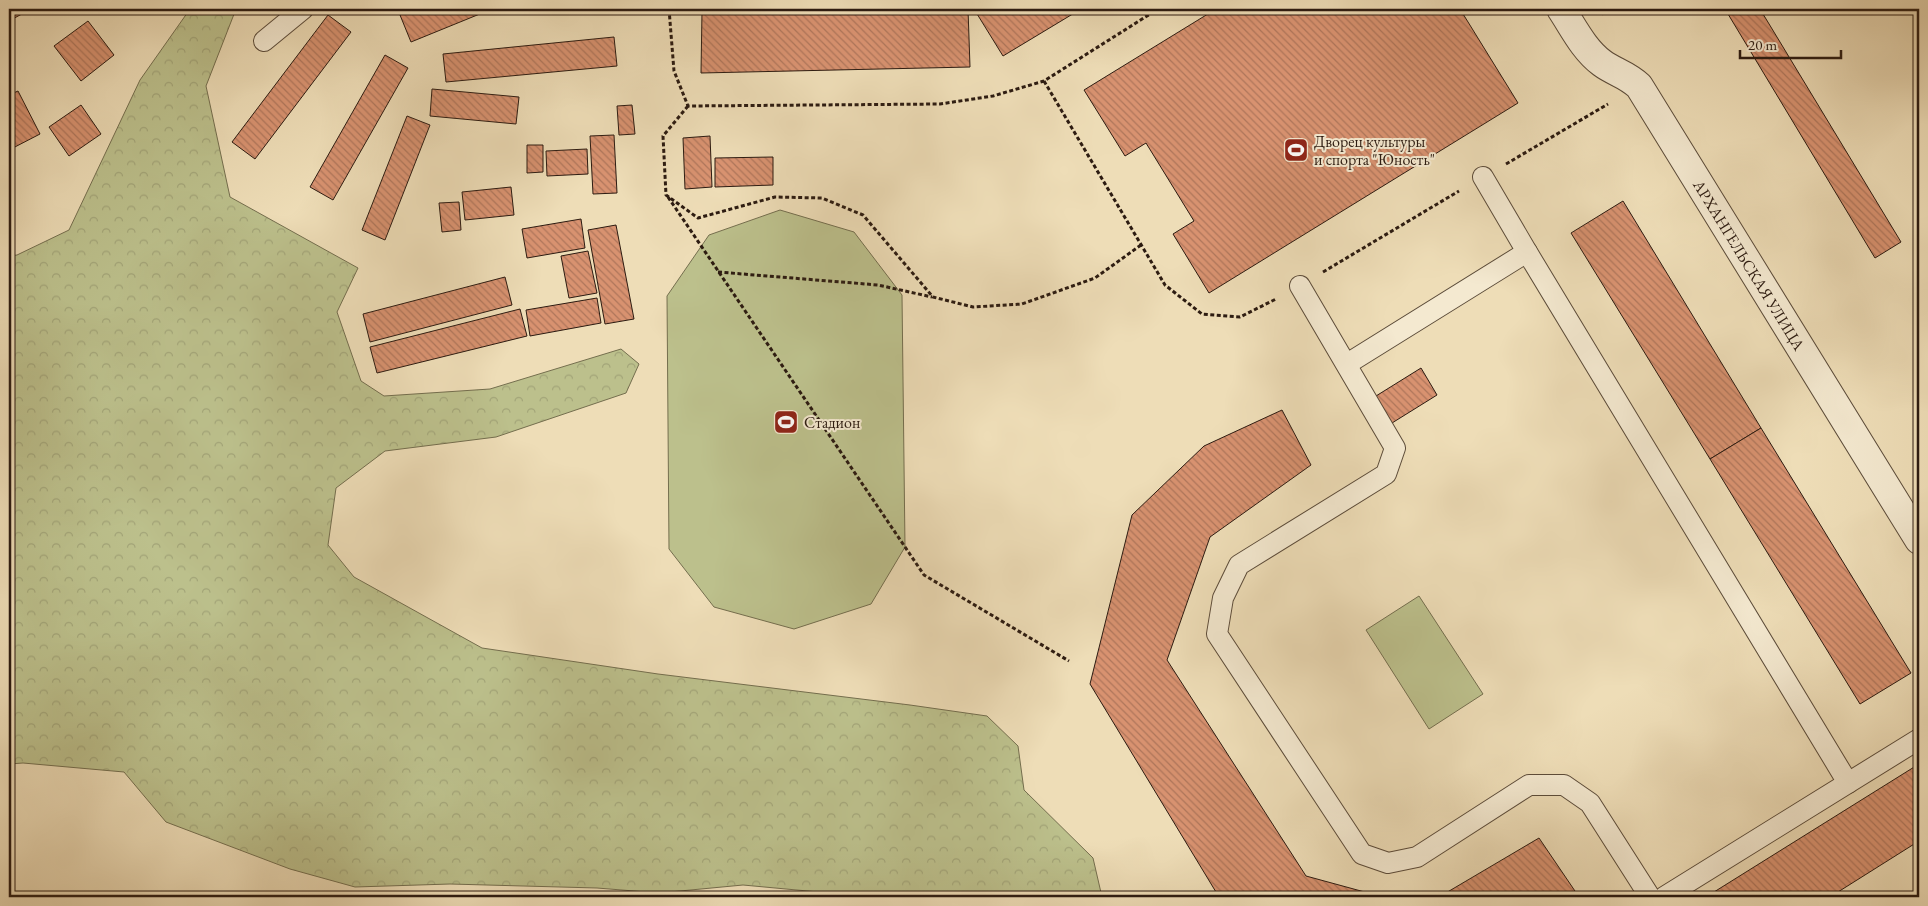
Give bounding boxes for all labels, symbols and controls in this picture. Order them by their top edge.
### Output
scale bar [1740,28,1842,60]
text: 20 m [1748,35,1777,54]
place label: Дворец культуры и спорта "Юность" [1314,131,1435,170]
sports icon: Дворец культуры и спорта "Юность" [1283,137,1309,163]
street label: АРХАНГЕЛЬСКАЯ УЛИЦА [1688,175,1810,355]
sports icon: Стадион [773,409,799,435]
place label: Стадион [804,412,860,433]

